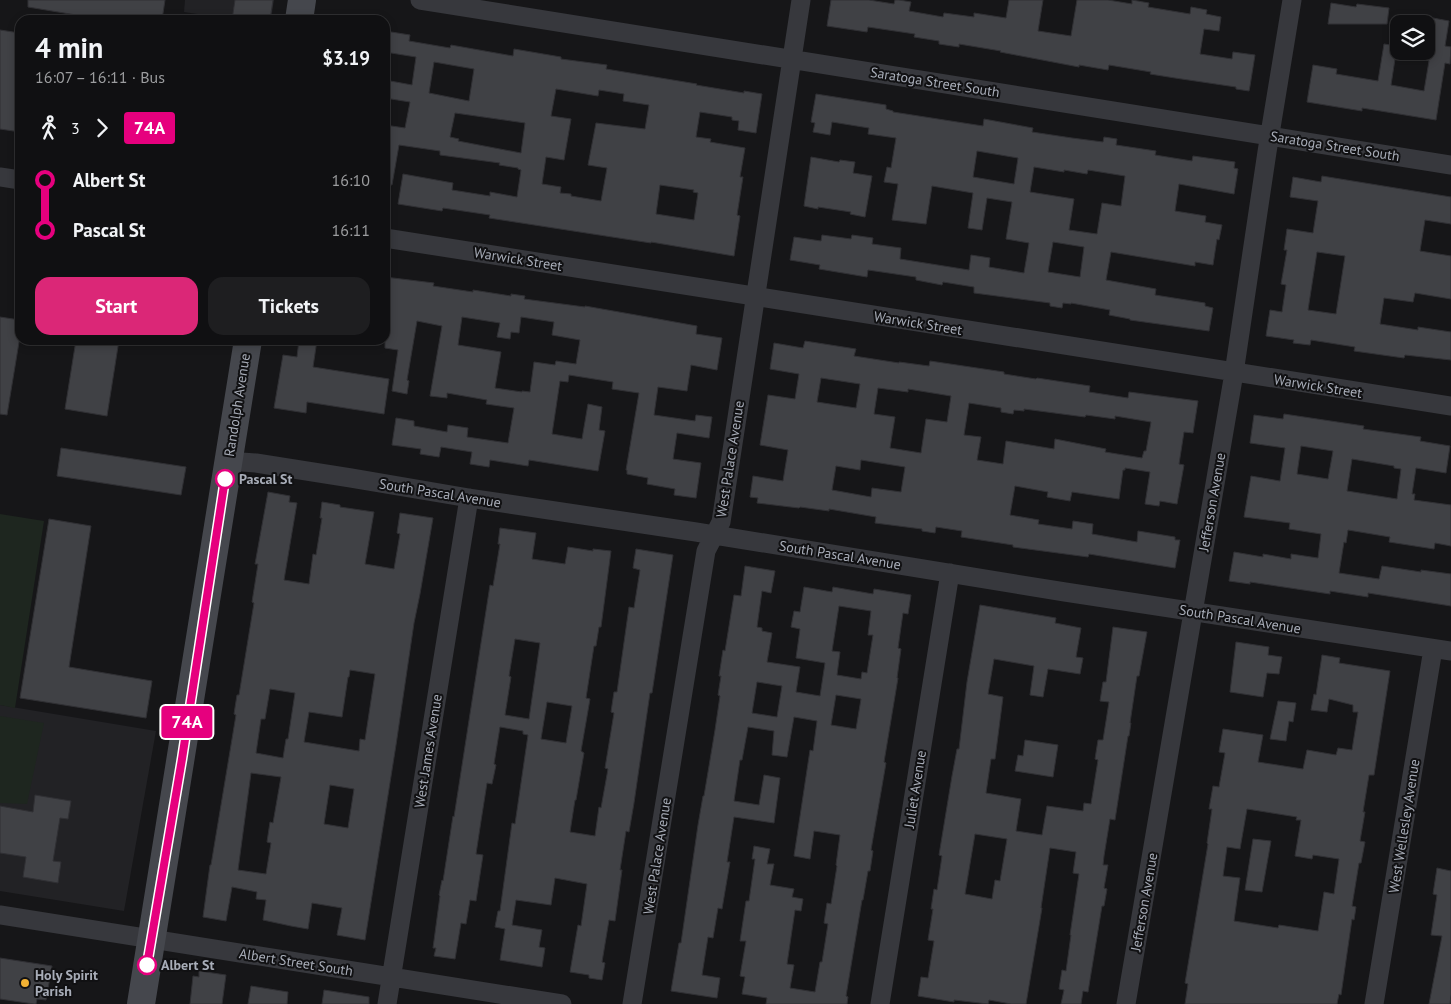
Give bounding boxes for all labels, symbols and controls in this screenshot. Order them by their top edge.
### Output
map controls [1390,15,1435,60]
button: layers [1390,15,1435,60]
text: 4 min [35,29,103,66]
text: $3.19 [322,46,370,70]
street label: Saratoga Street South [869,63,1001,101]
text: 16:07 – 16:11 · Bus [35,67,165,87]
icon: walk [35,114,63,142]
icon: forward [88,114,116,142]
text: 74A [134,116,165,139]
text: 3 [71,118,80,138]
street label: Saratoga Street South [1269,127,1401,165]
text: Albert St [73,168,145,192]
text: 16:10 [332,170,370,190]
text: Pascal St [73,218,146,242]
text: 16:11 [332,220,370,240]
street label: Warwick Street [473,243,564,275]
button: Start [35,277,198,335]
button: Tickets [208,277,370,335]
street label: Warwick Street [873,307,964,339]
street label: Randolph Avenue [220,352,254,458]
street label: Warwick Street [1273,370,1364,402]
street label: West Palace Avenue [712,399,748,519]
street label: Jefferson Avenue [1194,451,1230,554]
marker: Pascal St [215,469,235,489]
place label: Pascal St [239,470,293,488]
street label: South Pascal Avenue [378,474,502,512]
street label: South Pascal Avenue [778,536,902,574]
street label: South Pascal Avenue [1178,600,1302,638]
street label: West James Avenue [410,693,446,809]
line badge: 74A [158,706,216,738]
text: 74A [171,710,203,733]
street label: Juliet Avenue [900,749,930,830]
street label: West Wellesley Avenue [1385,758,1423,894]
street label: West Palace Avenue [639,796,675,916]
street label: Jefferson Avenue [1126,851,1162,954]
street label: Albert Street South [238,944,354,980]
marker: Albert St [137,955,157,975]
place label: Albert St [161,956,214,974]
place label: Holy Spirit Parish [35,966,98,1000]
marker: Holy Spirit Parish [19,977,31,989]

